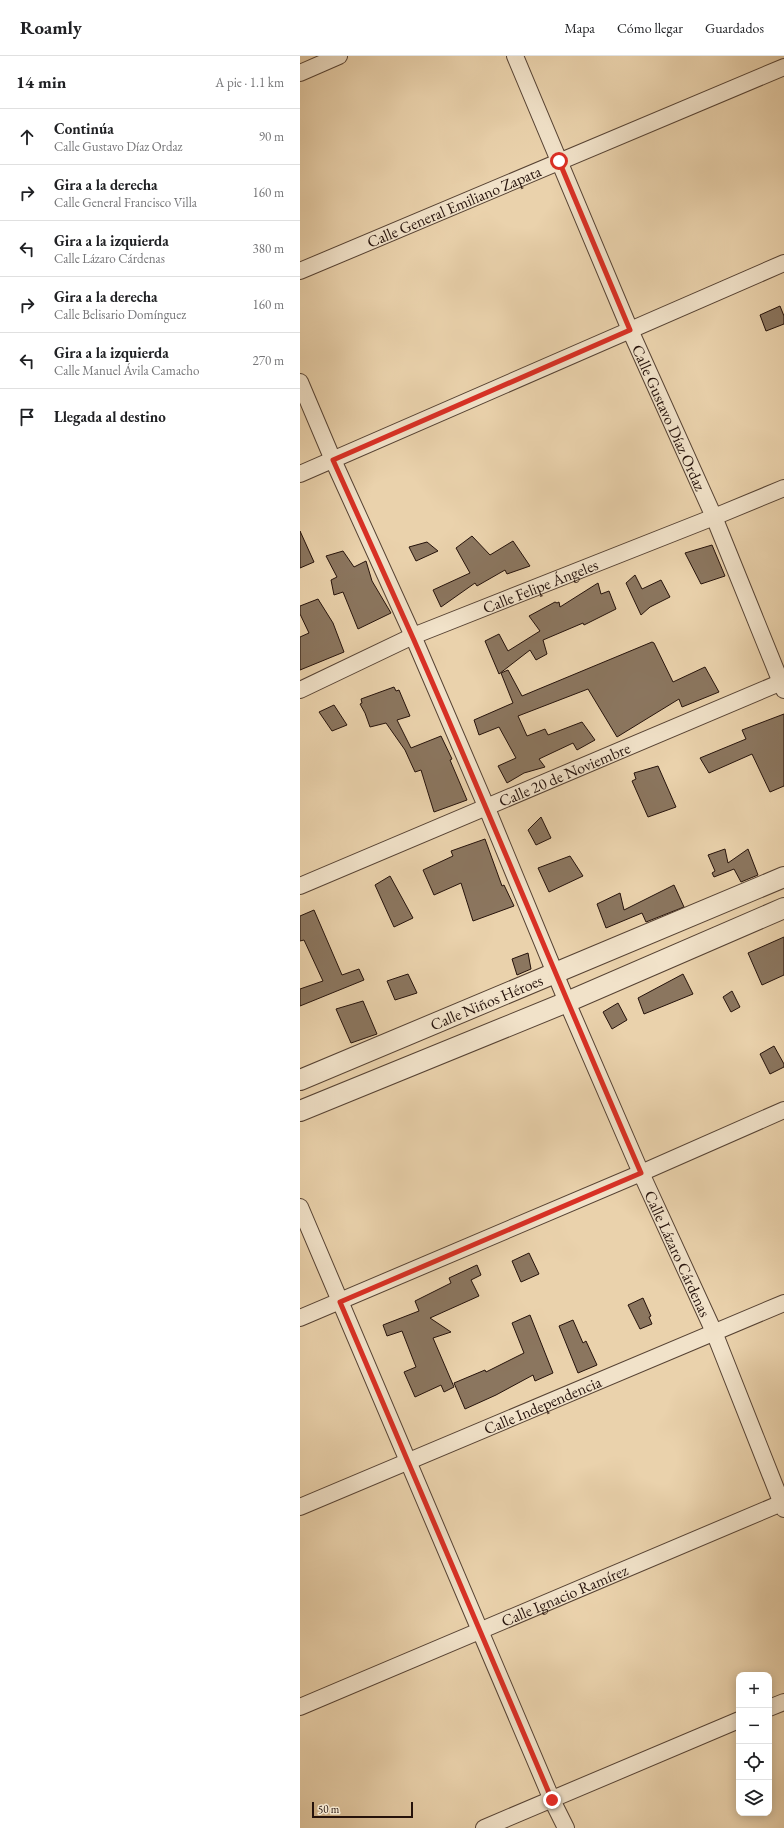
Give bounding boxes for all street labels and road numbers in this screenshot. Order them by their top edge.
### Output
street label: Calle General Emiliano Zapata [364,160,545,253]
street label: Calle Gustavo Díaz Ordaz [627,341,711,494]
street label: Calle Felipe Ángeles [480,554,601,618]
street label: Calle 20 de Noviembre [495,737,633,812]
street label: Calle Niños Héroes [427,969,546,1035]
street label: Calle Lázaro Cárdenas [639,1187,716,1320]
street label: Calle Independencia [480,1371,605,1439]
street label: Calle Ignacio Ramírez [498,1559,631,1632]

